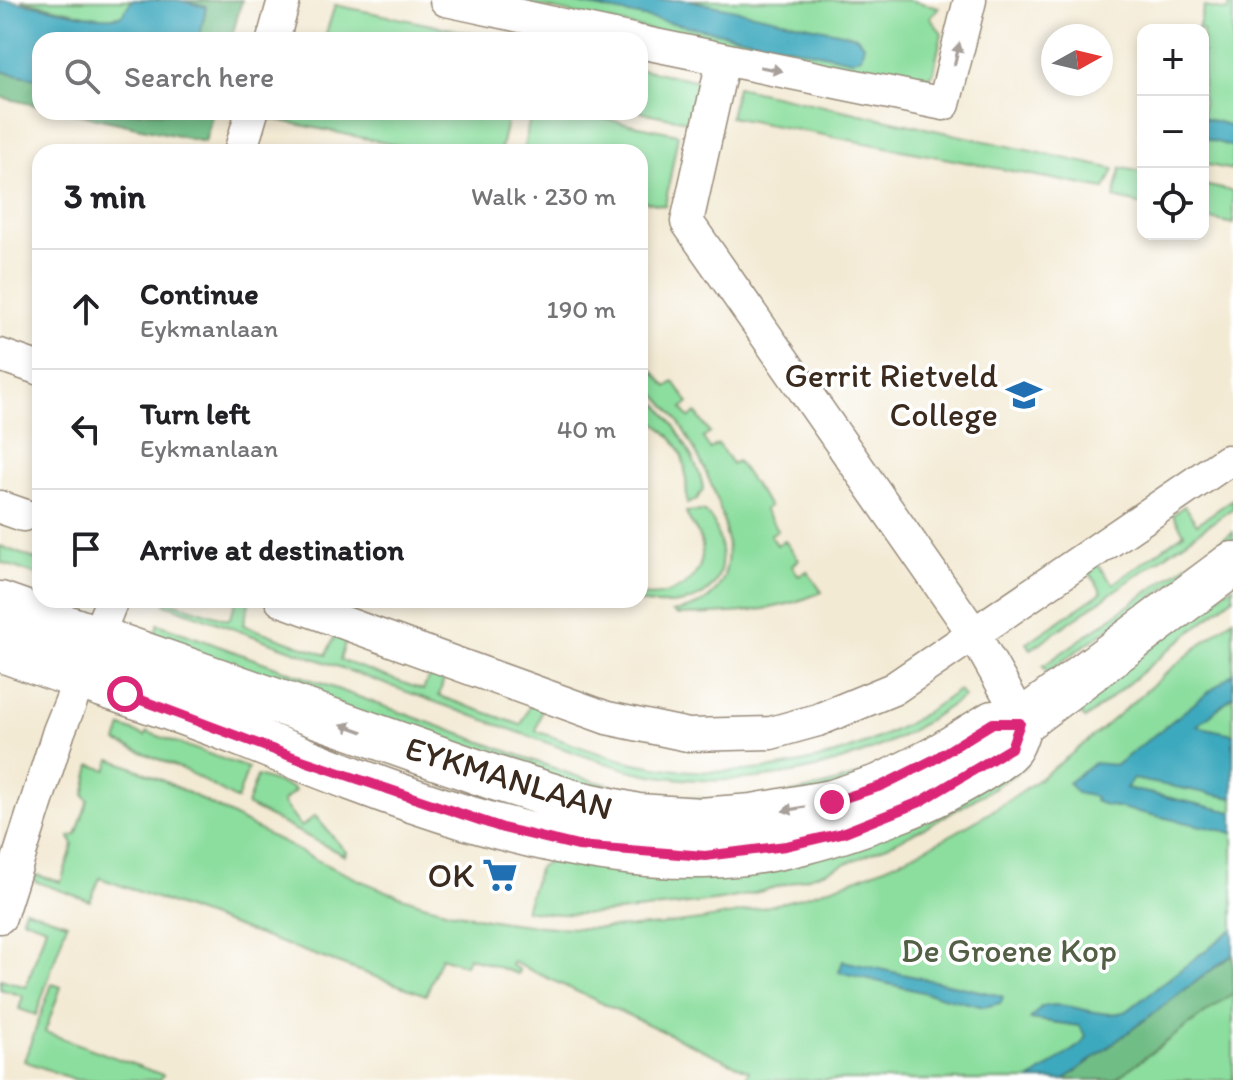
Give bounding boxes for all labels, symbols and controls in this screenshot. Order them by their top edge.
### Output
north arrow [1041,24,1113,96]
map controls [1137,24,1209,240]
button: + [1137,24,1209,96]
search box [32,32,648,120]
one-way arrow [951,42,964,67]
icon: search [60,54,104,98]
text: Search here [124,58,274,95]
one-way arrow [759,63,784,76]
button: − [1137,96,1209,168]
button: locate [1137,168,1209,240]
text: 3 min [64,176,146,217]
text: Walk · 230 m [471,180,616,212]
text: Continue [140,275,259,312]
icon: ahead [64,287,108,331]
text: 190 m [547,293,616,325]
text: Eykmanlaan [140,312,278,344]
place label: Gerrit Rietveld College [784,355,998,435]
school or university icon: Gerrit Rietveld College [1005,376,1043,414]
text: Turn left [140,395,251,432]
icon: left [64,407,108,451]
text: 40 m [557,413,616,445]
text: Eykmanlaan [140,432,278,464]
icon: arrive [64,527,108,571]
text: Arrive at destination [140,531,404,568]
route start [107,676,143,712]
one-way arrow [340,722,364,734]
street label: EYKMANLAAN [401,727,617,829]
route end [814,784,850,820]
one-way arrow [781,803,806,815]
place label: OK [428,855,474,896]
supermarket icon: OK [481,856,519,894]
park label: De Groene Kop [901,930,1117,971]

